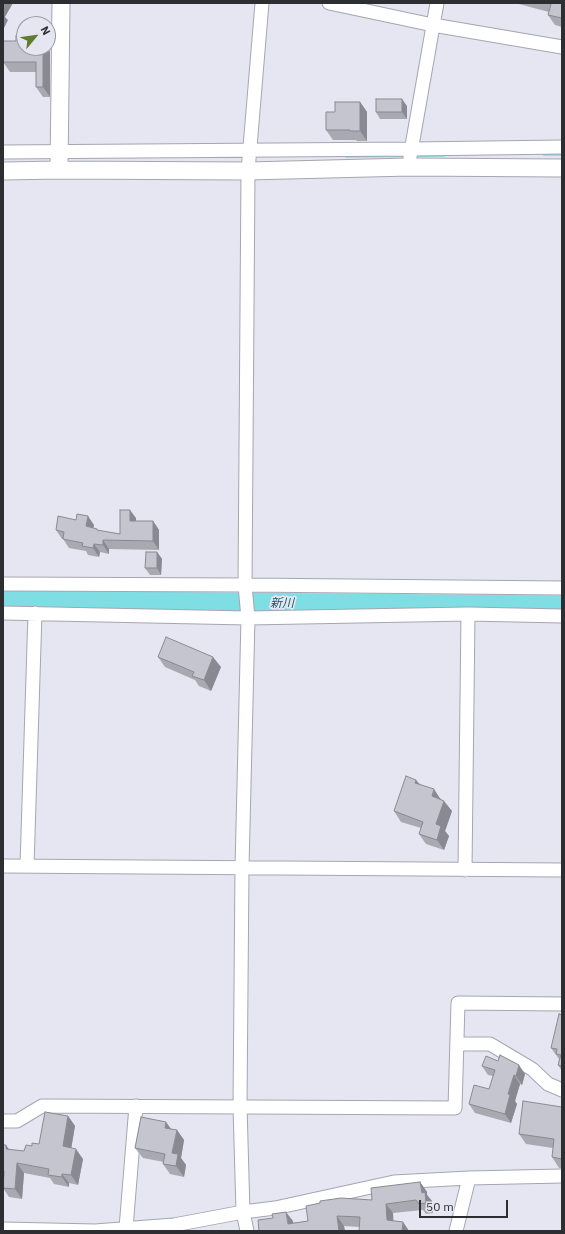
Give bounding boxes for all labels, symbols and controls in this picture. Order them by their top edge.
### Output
north arrow [16,16,56,56]
text: N [38,24,54,38]
water label: 新川 [270,597,294,611]
scale bar [421,1192,510,1218]
text: 50 m [426,1199,454,1214]

